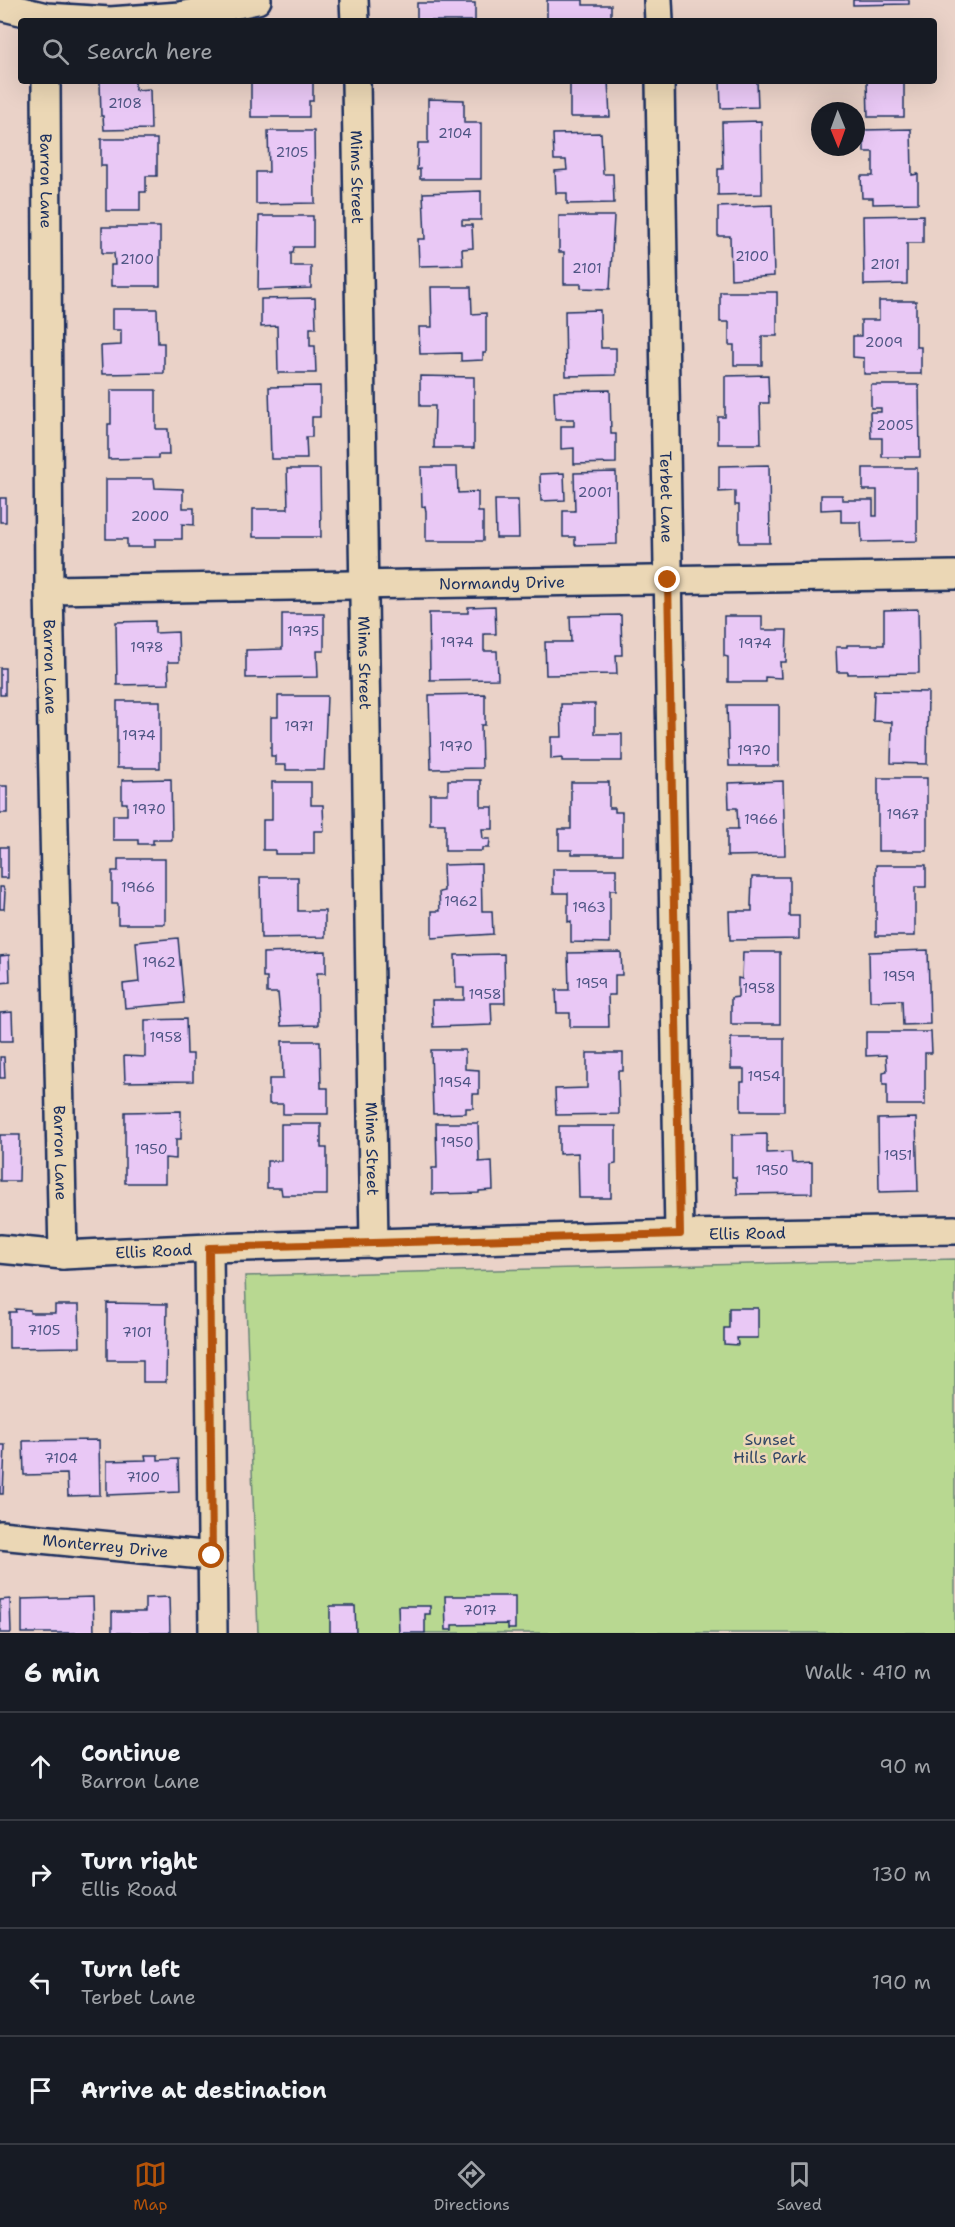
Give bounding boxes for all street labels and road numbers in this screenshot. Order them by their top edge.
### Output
street label: Mims Street [346,130,369,224]
street label: Barron Lane [36,133,57,229]
street label: Terbet Lane [656,451,678,543]
street label: Normandy Drive [439,571,565,594]
street label: Mims Street [354,616,376,710]
street label: Barron Lane [39,619,62,715]
street label: Mims Street [361,1102,384,1196]
street label: Barron Lane [49,1105,72,1201]
street label: Ellis Road [709,1222,786,1244]
street label: Ellis Road [115,1238,193,1263]
street label: Monterrey Drive [42,1529,169,1562]

